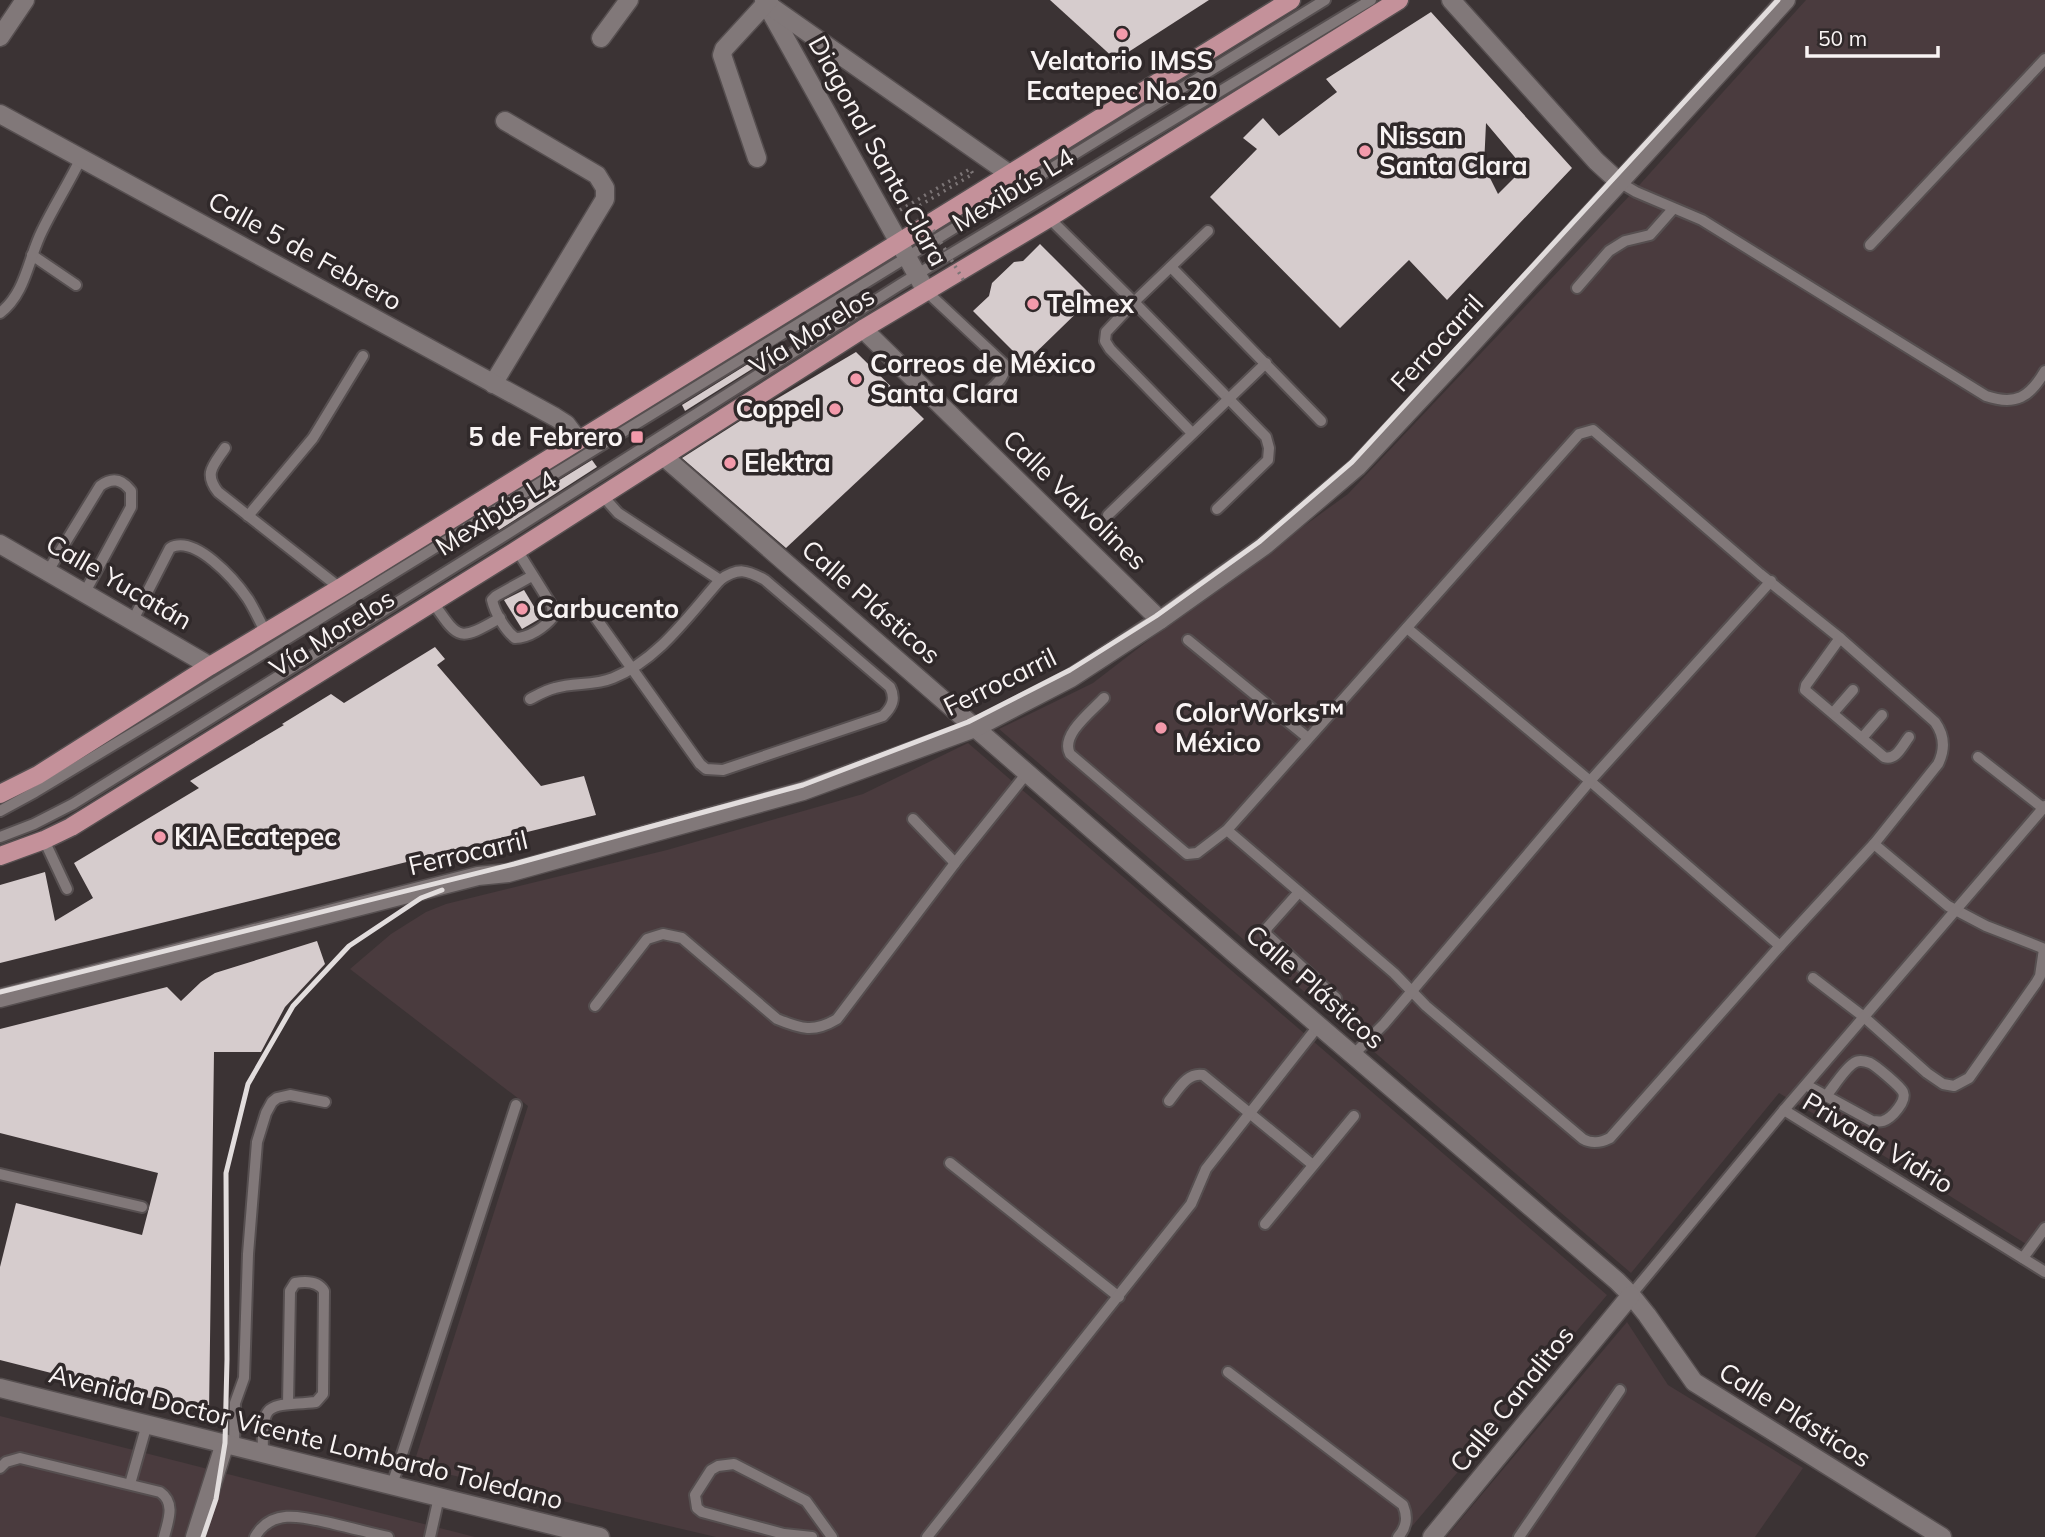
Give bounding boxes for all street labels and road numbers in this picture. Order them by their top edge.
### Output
street label: Diagonal Santa Clara [801,30,956,272]
street label: Mexibús L4 [946,140,1080,239]
street label: Calle 5 de Febrero [203,184,408,317]
street label: Vía Morelos [743,279,880,382]
street label: Ferrocarril [1383,287,1490,398]
street label: Calle Valvolines [996,423,1154,577]
street label: Mexibús L4 [429,462,562,563]
street label: Calle Yucatán [40,526,198,637]
street label: Calle Plásticos [795,532,948,671]
street label: Vía Morelos [263,581,400,684]
street label: Ferrocarril [938,640,1062,723]
street label: Ferrocarril [405,823,531,882]
street label: Calle Plásticos [1239,917,1392,1056]
street label: Privada Vidrio [1797,1085,1960,1200]
street label: Calle Canalitos [1442,1319,1581,1479]
street label: Calle Plásticos [1713,1355,1878,1475]
street label: Avenida Doctor Vicente Lombardo Toledano [46,1357,567,1516]

